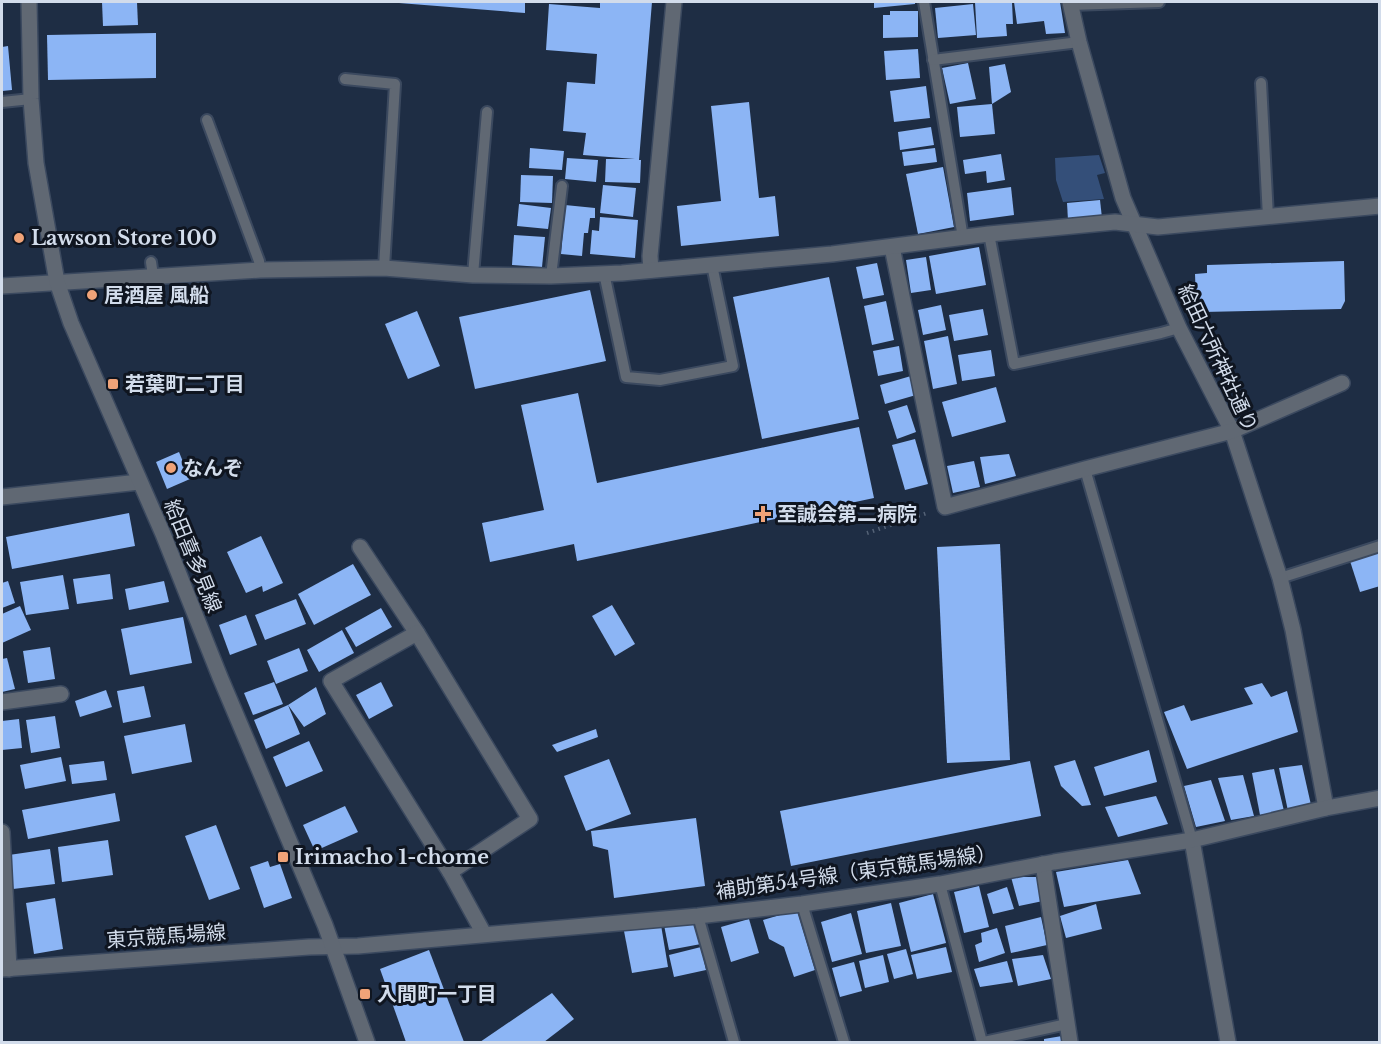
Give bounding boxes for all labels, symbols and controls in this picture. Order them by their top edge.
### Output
place label: Lawson Store 100 [31,226,217,250]
marker: Lawson Store 100 [12,231,26,245]
street label: 給田六所神社通り [1173,280,1263,436]
place label: 居酒屋 風船 [104,283,209,307]
marker: 居酒屋 風船 [85,288,99,302]
place label: 若葉町二丁目 [125,372,245,396]
marker: 若葉町二丁目 [106,377,120,391]
place label: なんぞ [183,456,243,480]
marker: なんぞ [164,461,178,475]
street label: 給田喜多見線 [159,496,227,616]
place label: 至誠会第二病院 [777,502,917,526]
marker: 至誠会第二病院 [754,505,772,523]
street label: 補助第54号線（東京競馬場線） [714,840,998,904]
place label: Irimacho 1-chome [295,845,489,869]
marker: Irimacho 1-chome [276,850,290,864]
street label: 東京競馬場線 [105,920,227,952]
place label: 入間町一丁目 [377,982,497,1006]
marker: 入間町一丁目 [358,987,372,1001]

